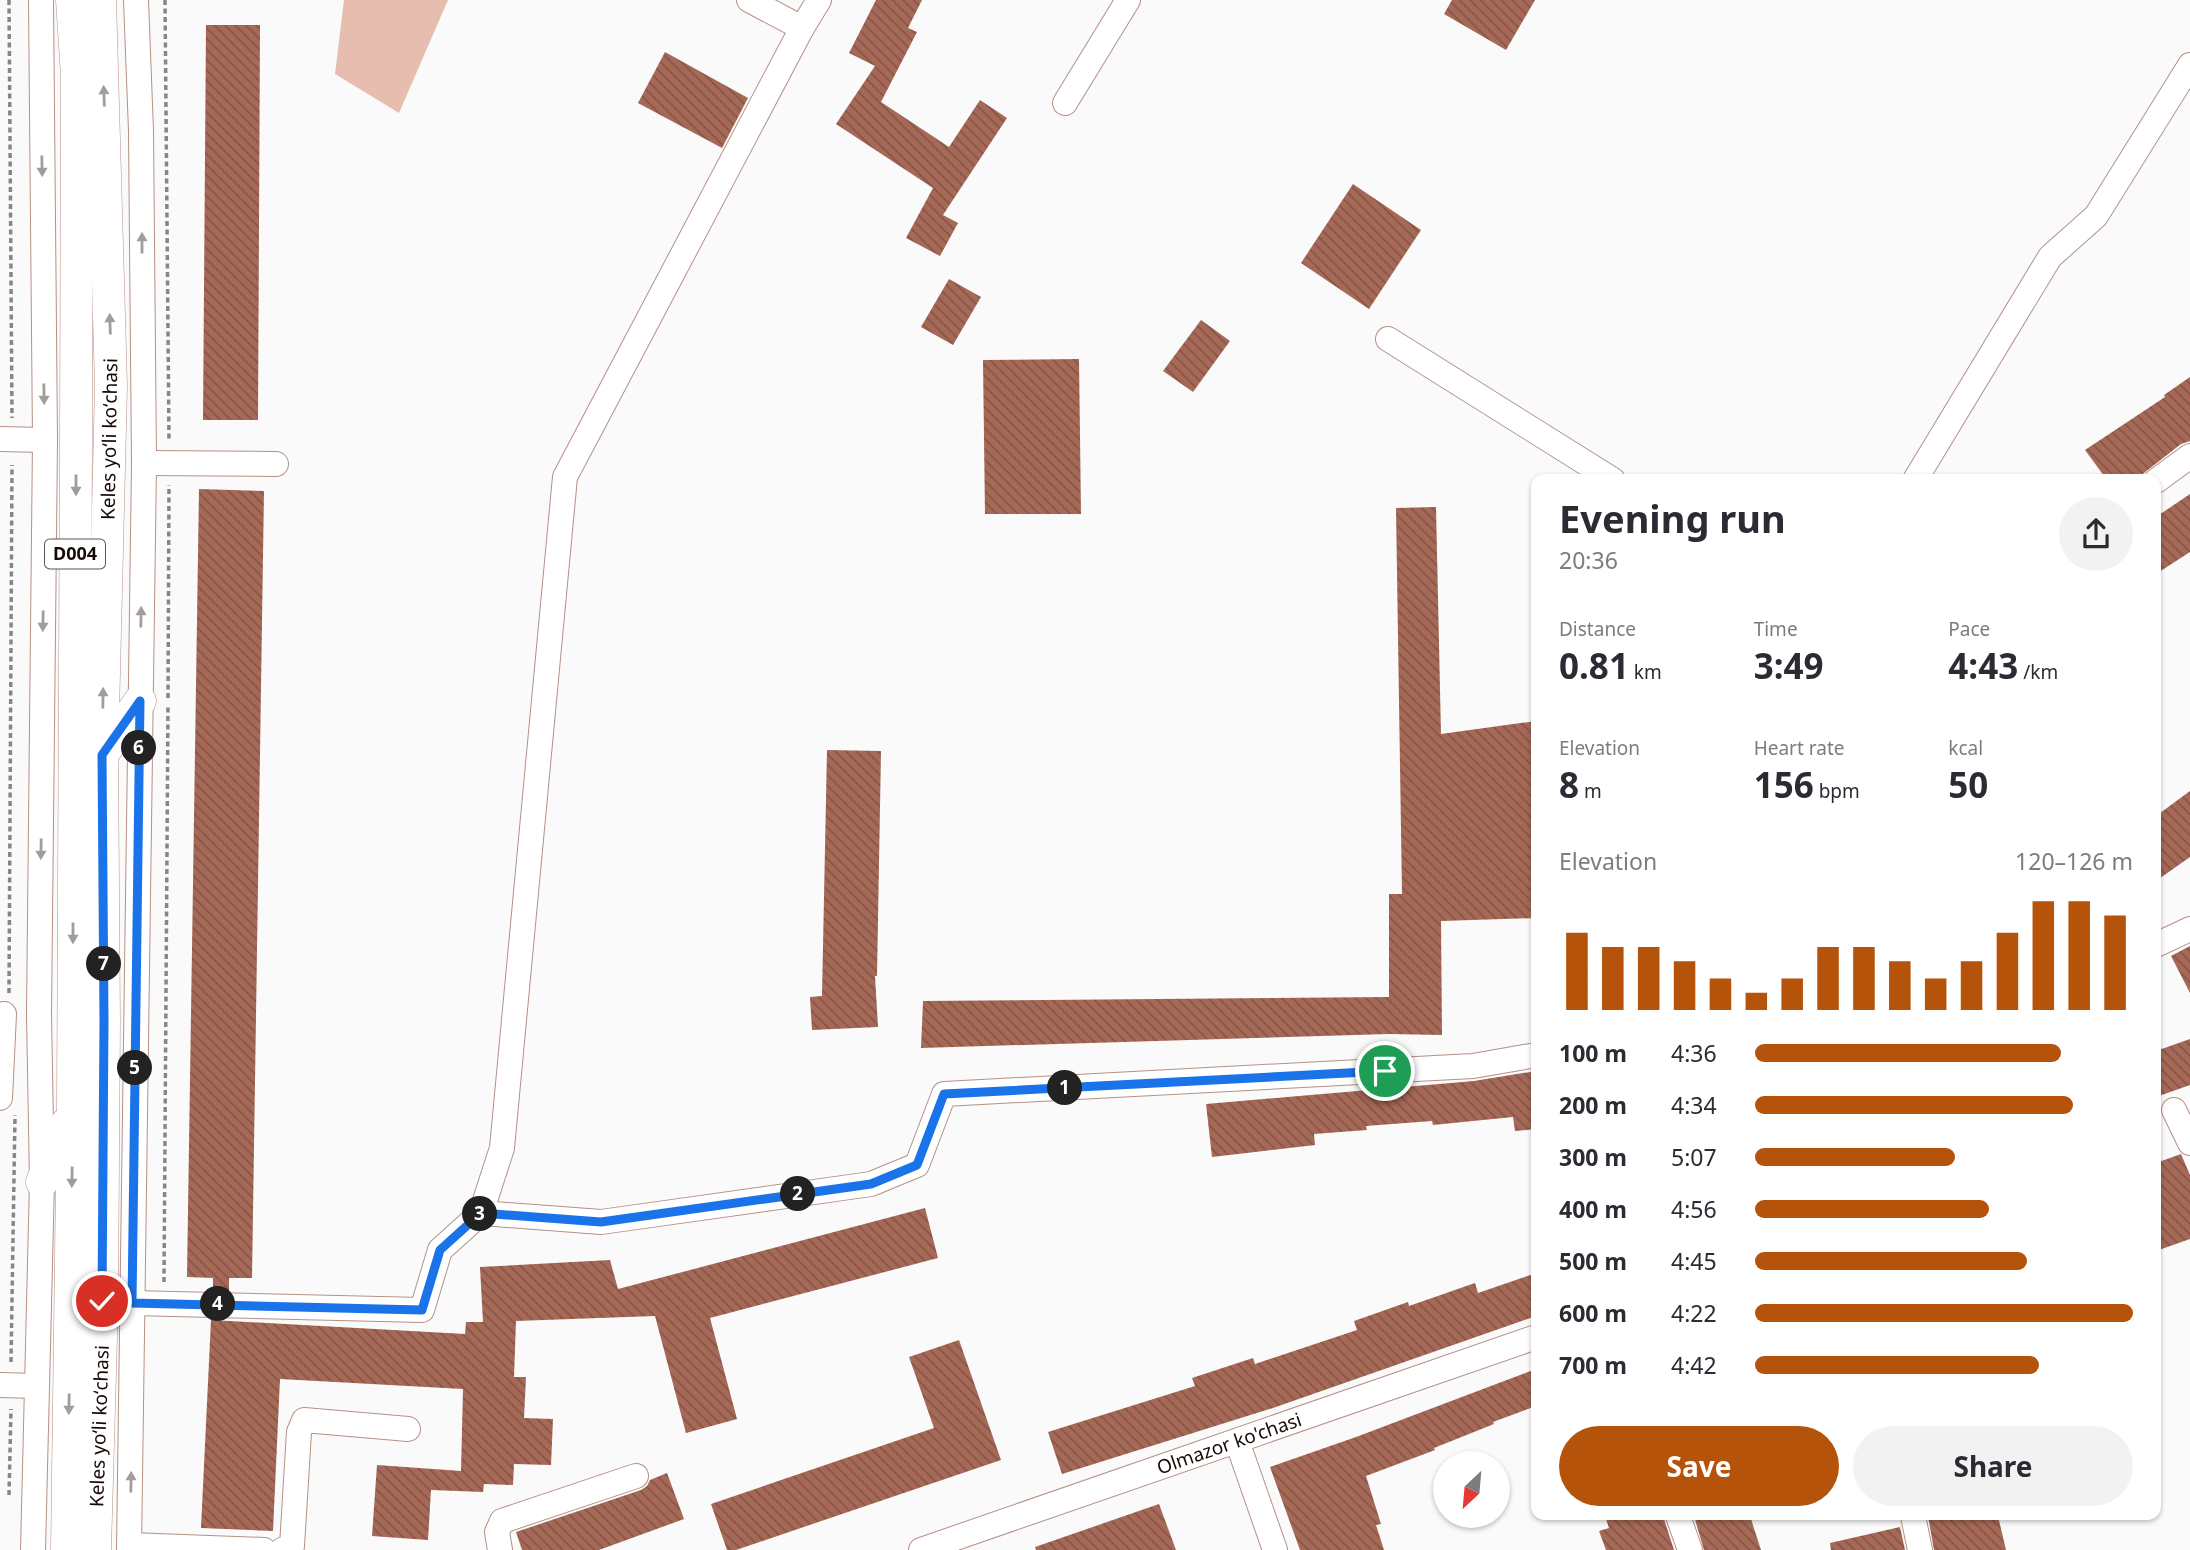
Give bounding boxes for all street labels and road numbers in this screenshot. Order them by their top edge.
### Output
street label: Keles yoʻli koʻchasi [95,358,123,520]
road number: D004 [45,540,105,568]
street label: Keles yoʻli koʻchasi [83,1345,115,1507]
street label: Olmazor ko'chasi [1153,1406,1305,1480]

